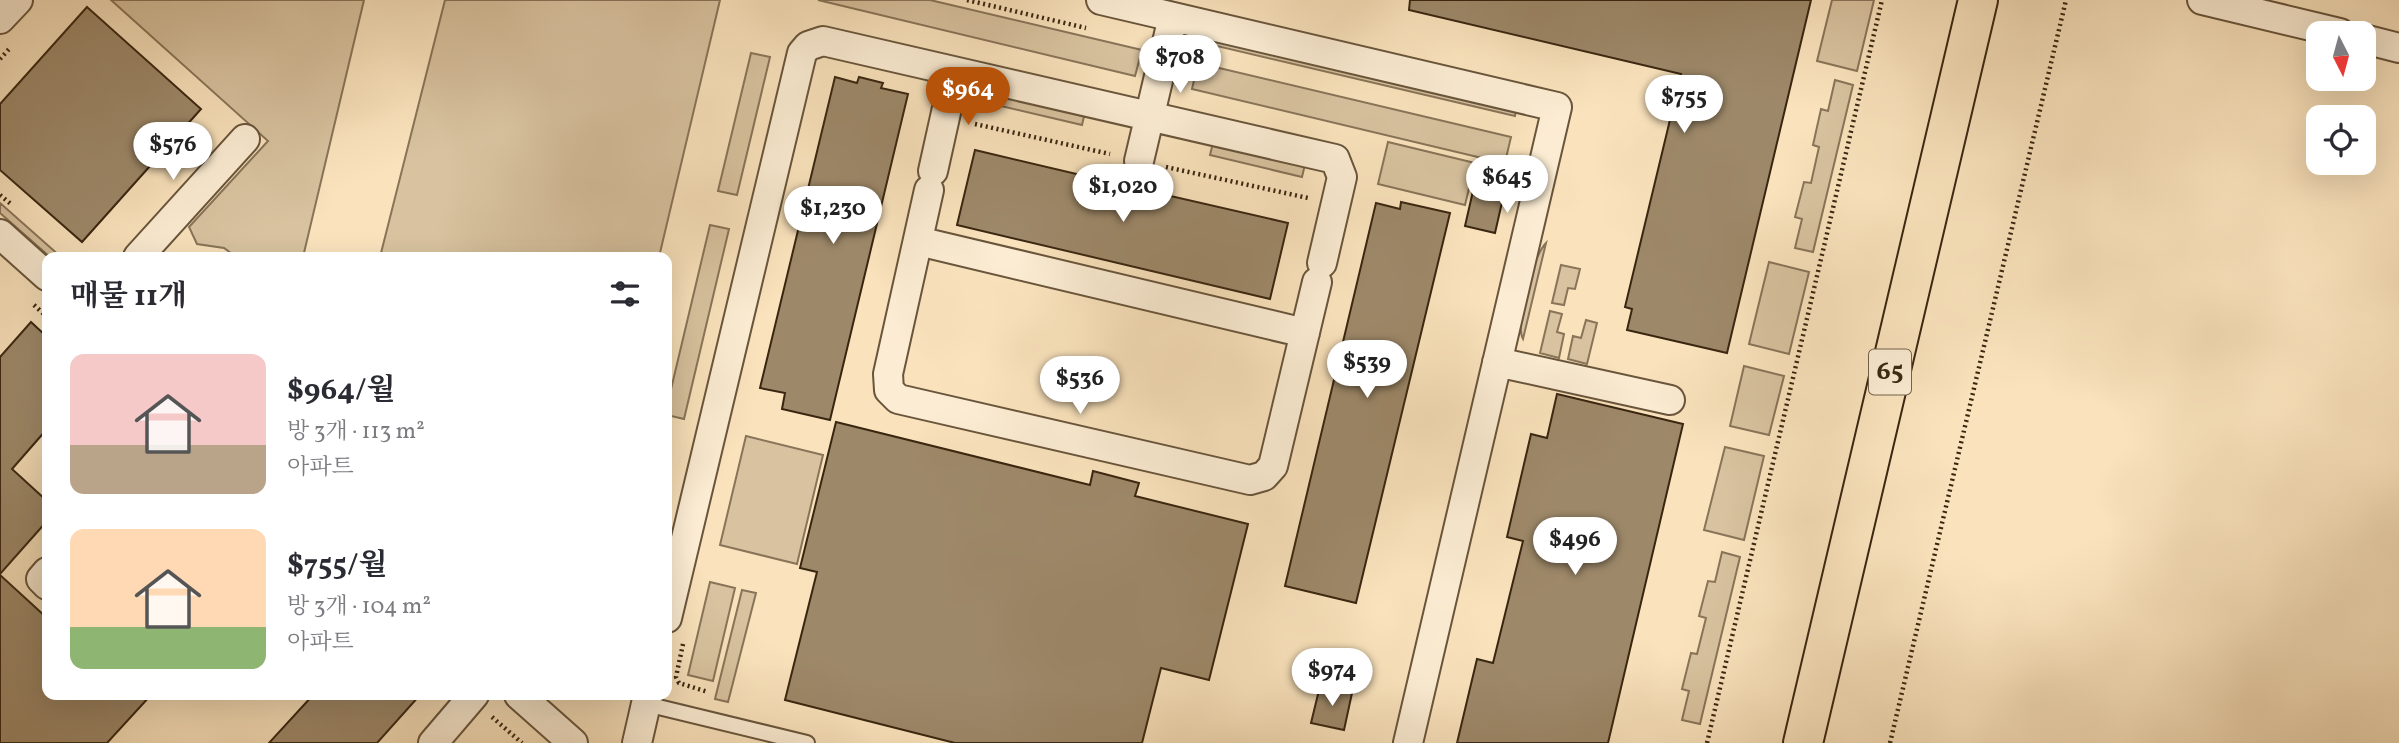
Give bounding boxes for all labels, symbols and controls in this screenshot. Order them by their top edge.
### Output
north arrow [2306,21,2376,91]
map controls [2306,21,2376,175]
pin: $708 [1139,36,1221,95]
text: $708 [1155,42,1205,74]
pin: $964 [927,68,1009,127]
text: $964 [942,74,994,106]
pin: $755 [1643,76,1725,135]
text: $755 [1661,82,1707,114]
button: locate [2306,105,2376,175]
pin: $576 [132,122,214,182]
text: $576 [149,129,197,161]
pin: $645 [1466,156,1548,215]
text: $645 [1482,162,1532,194]
pin: $1,020 [1066,164,1180,224]
text: $1,020 [1089,171,1157,203]
pin: $1,230 [776,187,890,246]
text: $1,230 [800,193,866,225]
icon: filters [606,275,644,313]
text: 매물 11개 [70,276,187,318]
pin: $539 [1326,340,1408,400]
text: $539 [1343,347,1391,379]
road number: 65 [1869,350,1911,394]
pin: $536 [1039,356,1121,416]
text: $536 [1056,363,1104,395]
text: $964/월 [287,370,396,412]
icon: home [126,382,210,466]
text: 방 3개 · 113 m² [287,416,425,448]
text: 아파트 [287,452,354,484]
pin: $496 [1534,518,1616,577]
text: $496 [1549,524,1601,556]
text: $755/월 [287,545,387,587]
icon: home [126,557,210,641]
text: 방 3개 · 104 m² [287,591,431,623]
text: 아파트 [287,627,354,659]
pin: $974 [1291,648,1373,708]
text: $974 [1308,655,1356,687]

